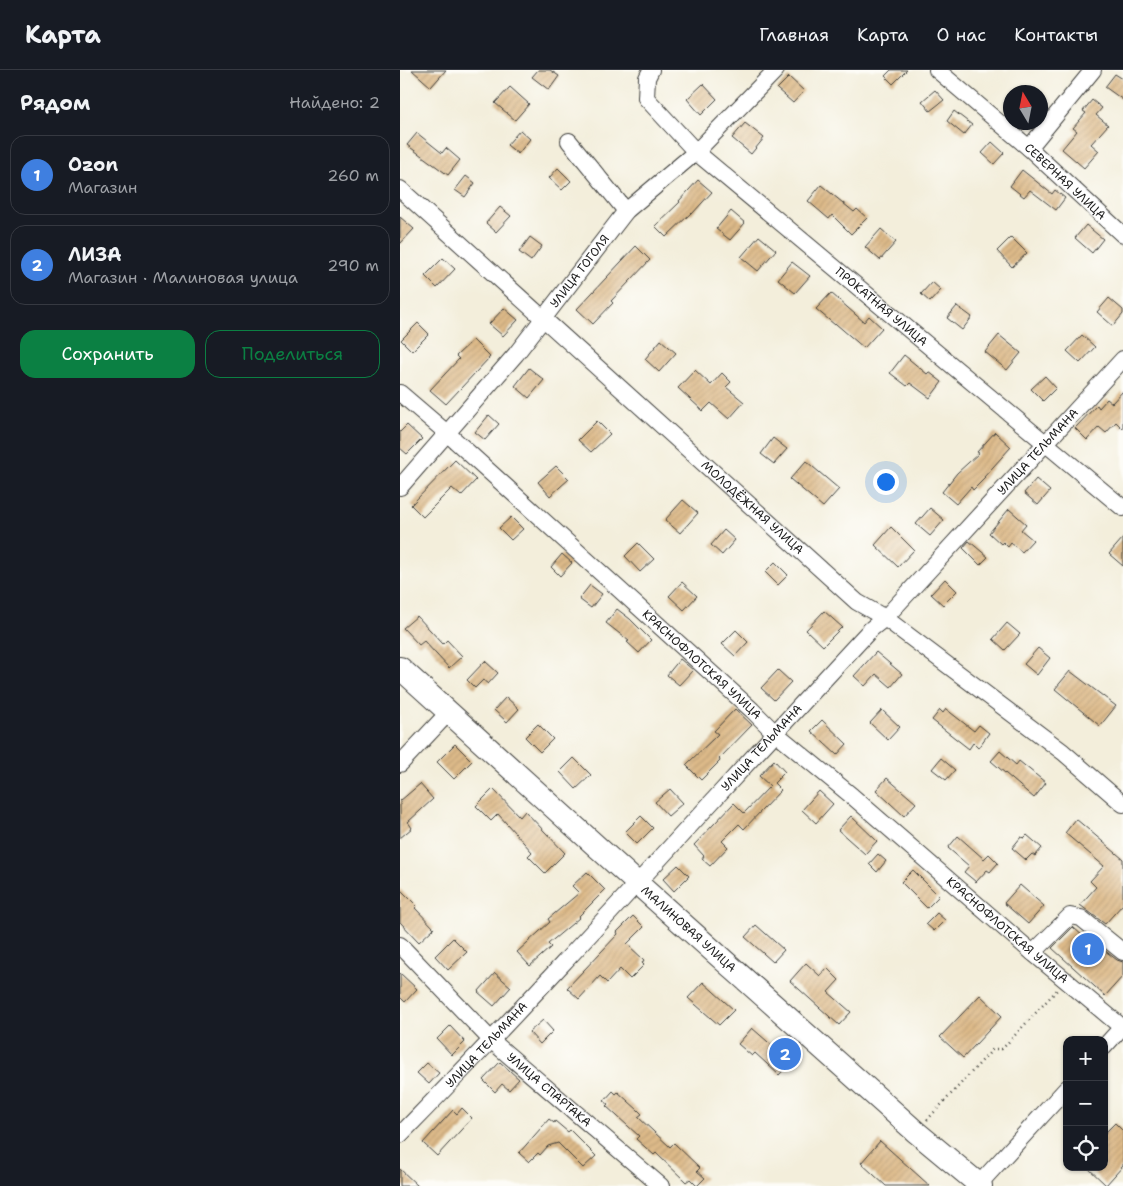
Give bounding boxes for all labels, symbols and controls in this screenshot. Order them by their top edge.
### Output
text: Карта [25,19,101,51]
text: Главная [759,23,829,47]
text: Карта [857,23,909,47]
text: О нас [937,23,986,47]
text: Контакты [1014,23,1098,47]
north arrow [1003,85,1048,130]
text: Рядом [20,89,90,117]
text: Найдено: 2 [289,92,380,113]
street label: СЕВЕРНАЯ УЛИЦА [1021,140,1110,223]
text: Ozon [68,152,118,177]
text: 1 [33,165,41,186]
text: 260 m [327,165,379,186]
text: Магазин [68,177,137,198]
street label: УЛИЦА ГОГОЛЯ [547,231,613,311]
text: ЛИЗА [68,242,122,267]
text: 2 [31,255,43,276]
text: 290 m [327,255,379,276]
street label: ПРОКАТНАЯ УЛИЦА [832,264,931,350]
text: Магазин · Малиновая улица [68,267,298,288]
button: Сохранить [20,330,195,378]
button: Поделиться [205,330,380,378]
street label: УЛИЦА ТЕЛЬМАНА [994,405,1082,498]
street label: МОЛОДЁЖНАЯ УЛИЦА [698,457,807,558]
your location [873,469,899,495]
street label: КРАСНОФЛОТСКАЯ УЛИЦА [639,606,765,723]
street label: УЛИЦА ТЕЛЬМАНА [718,701,806,794]
street label: КРАСНОФЛОТСКАЯ УЛИЦА [943,873,1072,987]
street label: МАЛИНОВАЯ УЛИЦА [638,882,740,976]
pin: 1 [1072,930,1104,968]
street label: УЛИЦА ТЕЛЬМАНА [442,998,531,1091]
pin: 2 [769,1035,801,1073]
map controls [1063,1036,1108,1171]
button: + [1063,1036,1108,1081]
street label: УЛИЦА СПАРТАКА [503,1049,595,1131]
button: − [1063,1081,1108,1126]
button: locate [1063,1126,1108,1171]

